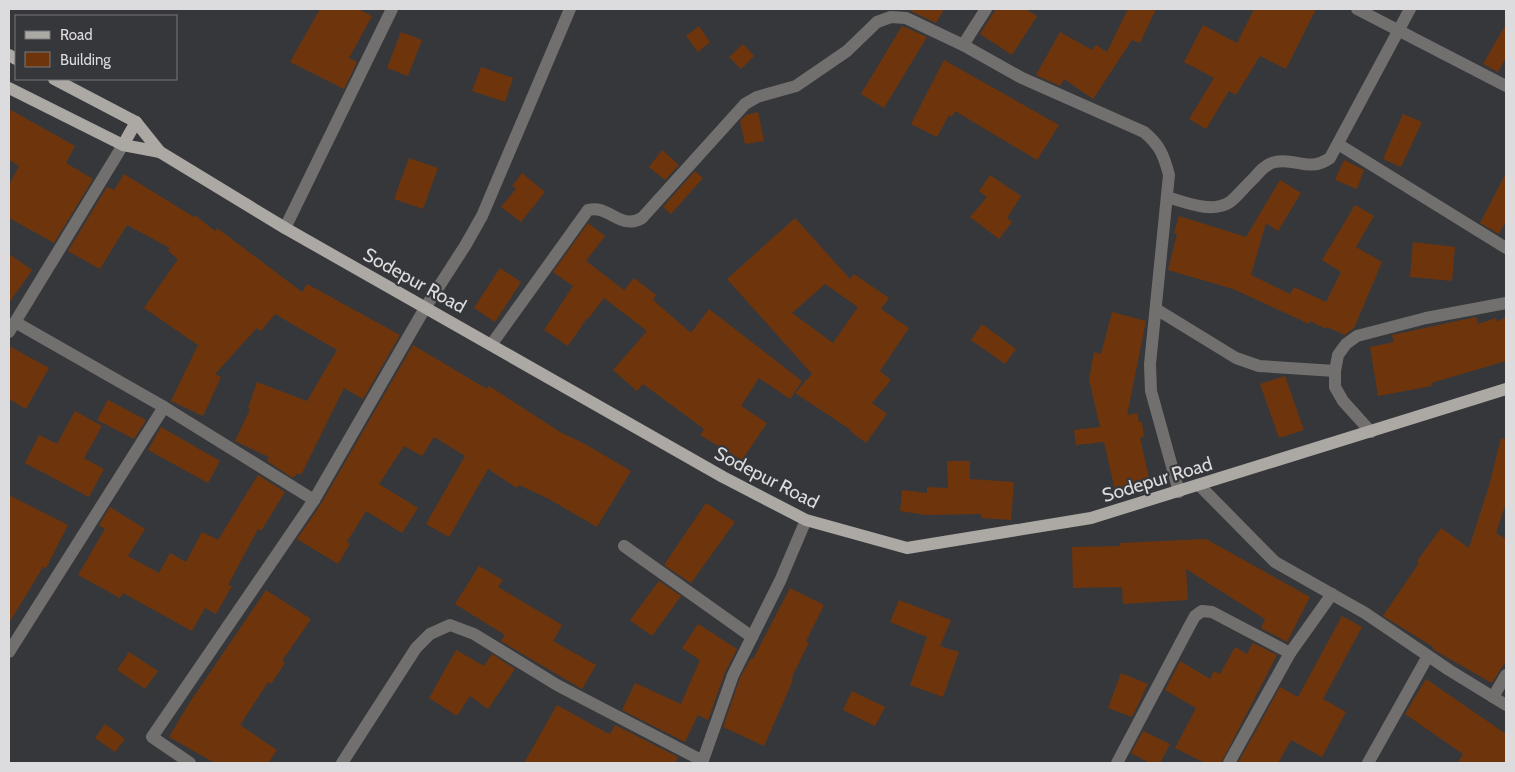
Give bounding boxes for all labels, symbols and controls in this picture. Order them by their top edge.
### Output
legend [15,15,178,80]
text: Road [60,26,93,44]
text: Building [60,51,111,69]
street label: Sodepur Road [359,243,470,318]
street label: Sodepur Road [711,441,823,514]
street label: Sodepur Road [1099,452,1215,507]

